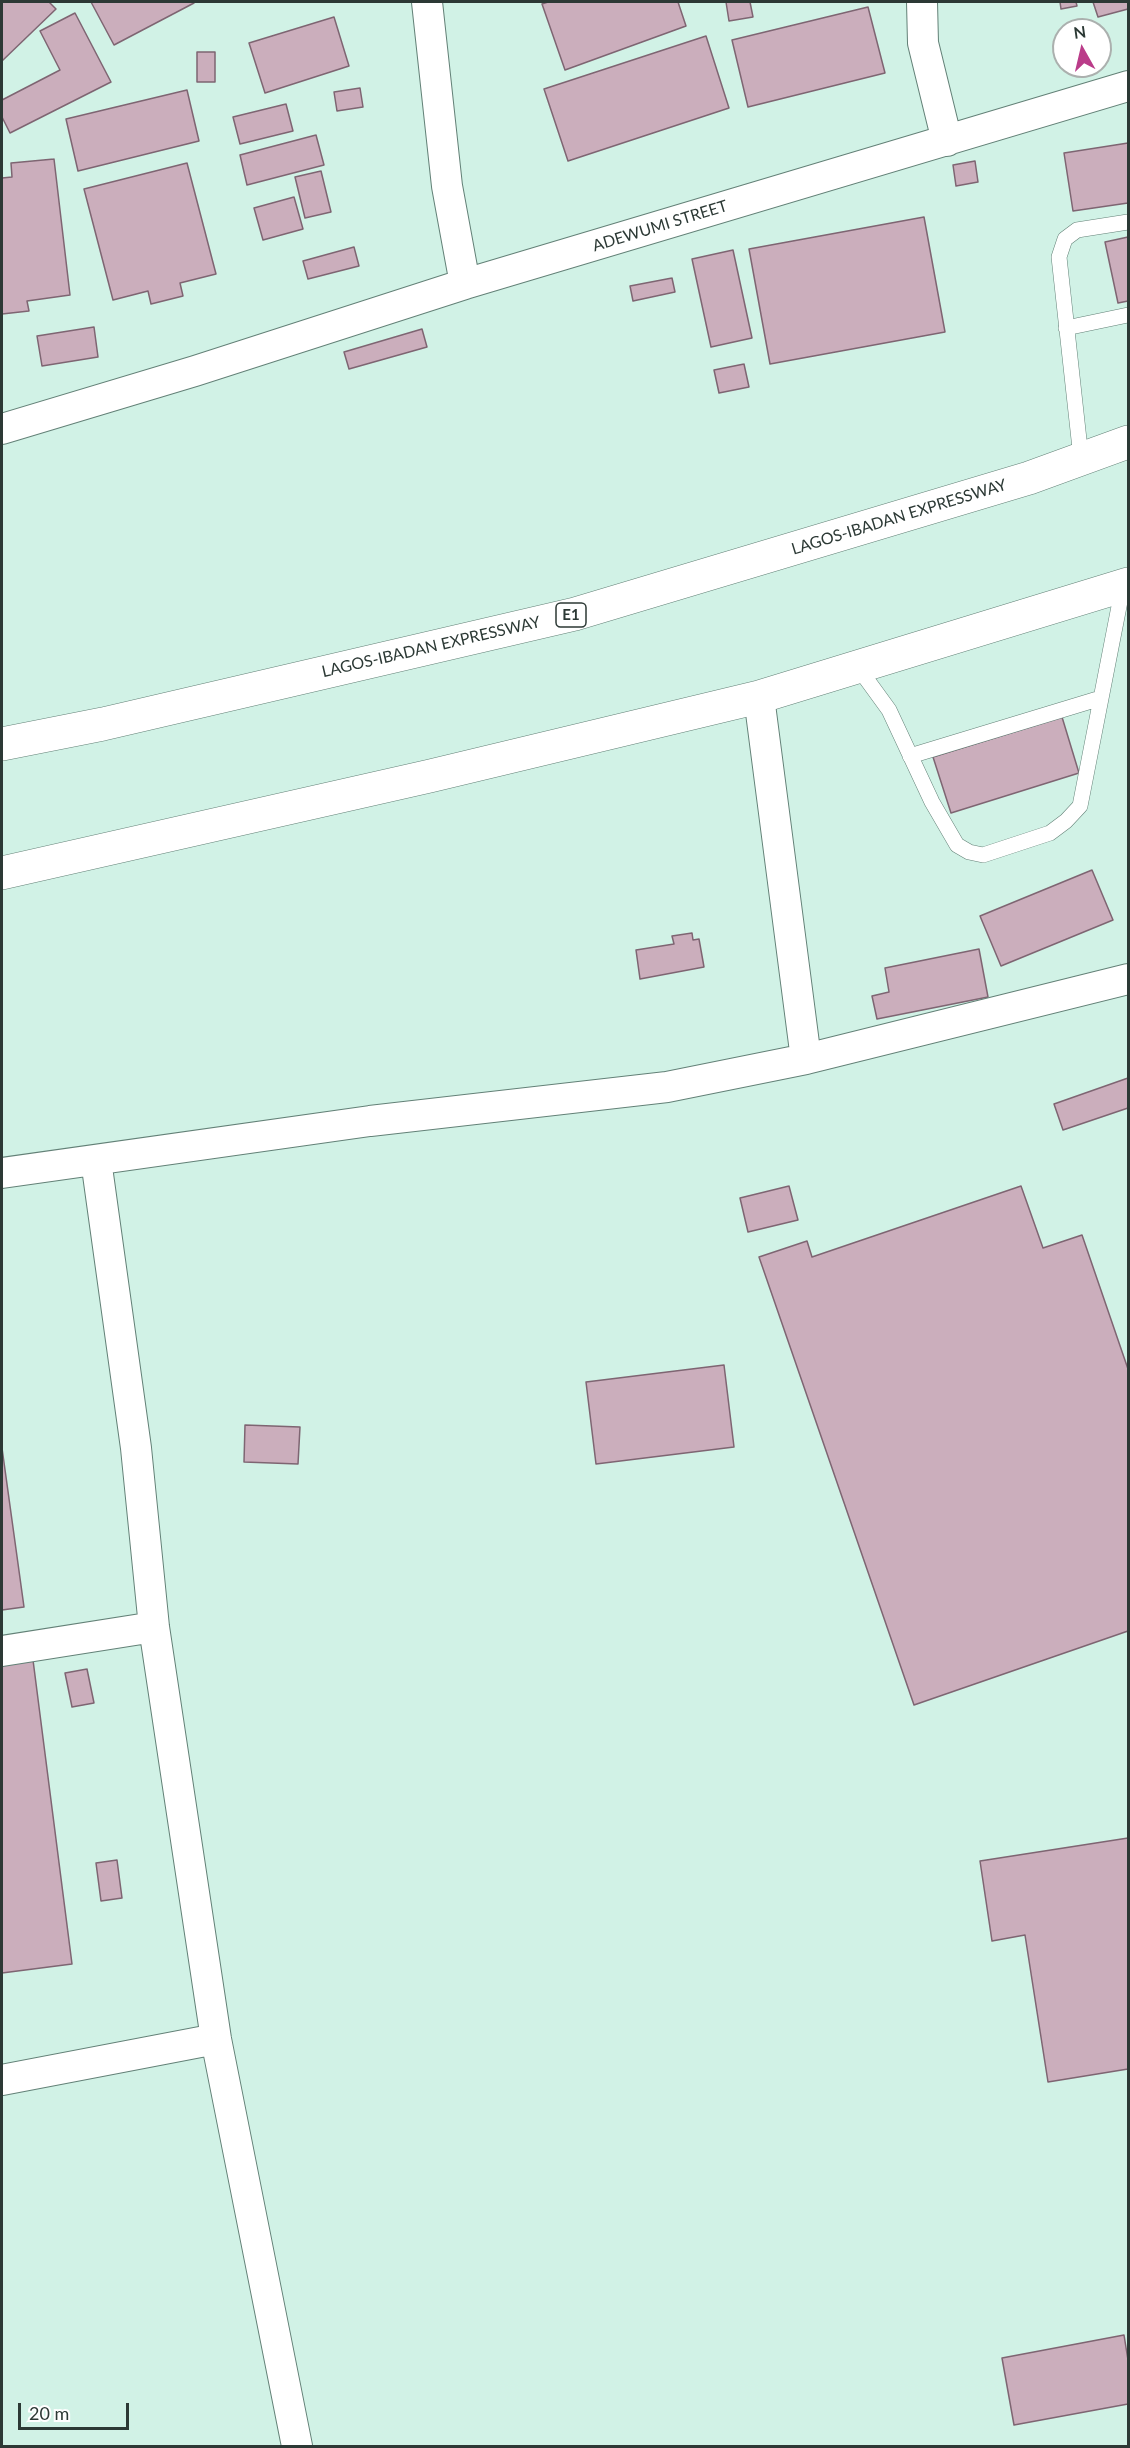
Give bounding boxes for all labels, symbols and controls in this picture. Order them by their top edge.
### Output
north arrow [1052,18,1112,78]
text: N [1072,21,1087,42]
street label: ADEWUMI STREET [590,196,730,256]
street label: LAGOS-IBADAN EXPRESSWAY [789,475,1009,559]
road number: E1 [556,603,586,627]
street label: LAGOS-IBADAN EXPRESSWAY [320,612,542,682]
scale bar [21,2391,132,2429]
text: 20 m [29,2402,69,2424]

